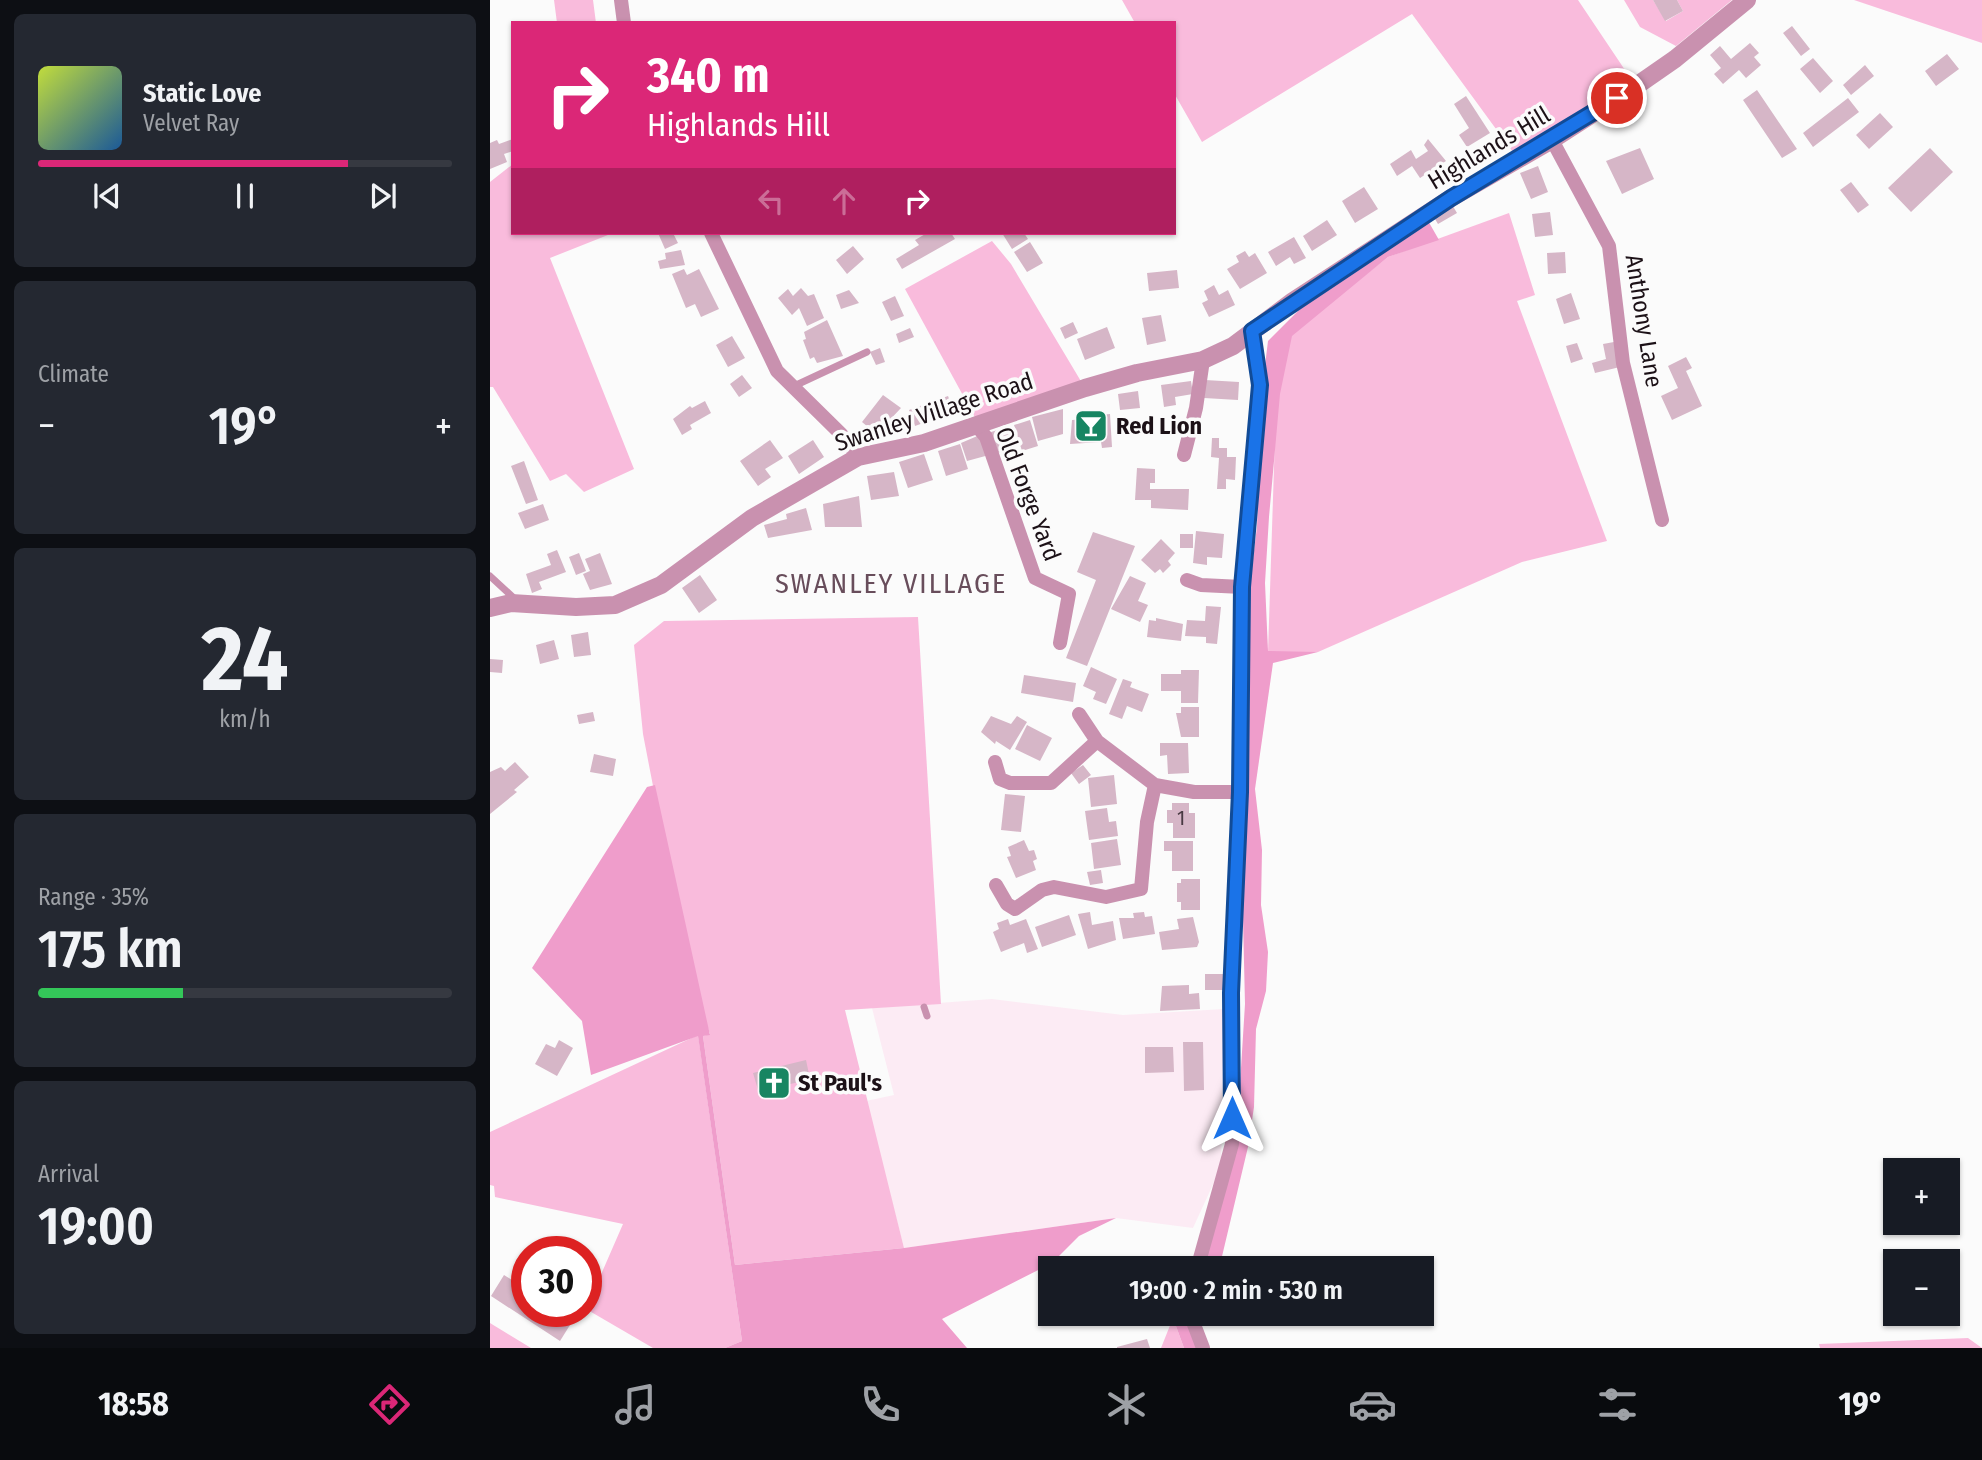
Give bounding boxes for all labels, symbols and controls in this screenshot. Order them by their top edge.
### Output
text: 340 m [647,46,770,105]
icon: right [532,49,623,140]
pin [1587,68,1647,128]
text: Static Love [143,78,261,109]
icon: arrive [1598,79,1636,117]
street label: Highlands Hill [1423,101,1555,195]
text: Highlands Hill [647,106,830,144]
text: Velvet Ray [143,109,239,137]
icon: previous [88,177,126,215]
icon: pause [226,177,264,215]
icon: next [364,177,402,215]
icon: left [752,182,790,220]
icon: ahead [825,182,863,220]
icon: right [898,182,936,220]
street label: Anthony Lane [1620,253,1668,389]
text: Climate [38,360,109,388]
street label: Swanley Village Road [831,367,1037,457]
text: 19° [209,395,281,458]
text: − [38,403,55,449]
text: + [435,403,452,449]
bar icon: Red Lion [1072,407,1110,445]
place label: Red Lion [1116,412,1202,440]
street label: Old Forge Yard [990,423,1066,565]
district label: SWANLEY VILLAGE [775,567,1007,600]
text: 24 [201,605,289,714]
text: km/h [219,705,271,733]
house number: 1 [1177,805,1185,831]
text: Range · 35% [38,883,149,911]
text: 175 km [38,918,183,981]
church icon: St Paul's [755,1064,793,1102]
place label: St Paul's [798,1069,883,1097]
position arrow [1195,1081,1269,1155]
map controls [1883,1158,1960,1326]
button: + [1883,1158,1960,1235]
text: Arrival [38,1160,99,1188]
text: 19:00 [38,1195,154,1258]
speed limit sign: 30 [511,1236,602,1327]
button: − [1883,1249,1960,1326]
text: 19:00 · 2 min · 530 m [1129,1275,1343,1306]
icon: directions [365,1380,414,1429]
icon: music [611,1380,660,1429]
icon: phone [856,1380,905,1429]
icon: climate [1102,1380,1151,1429]
icon: car [1348,1380,1397,1429]
icon: filters [1593,1380,1642,1429]
text: 18:58 [98,1385,169,1423]
text: 19° [1839,1385,1884,1423]

